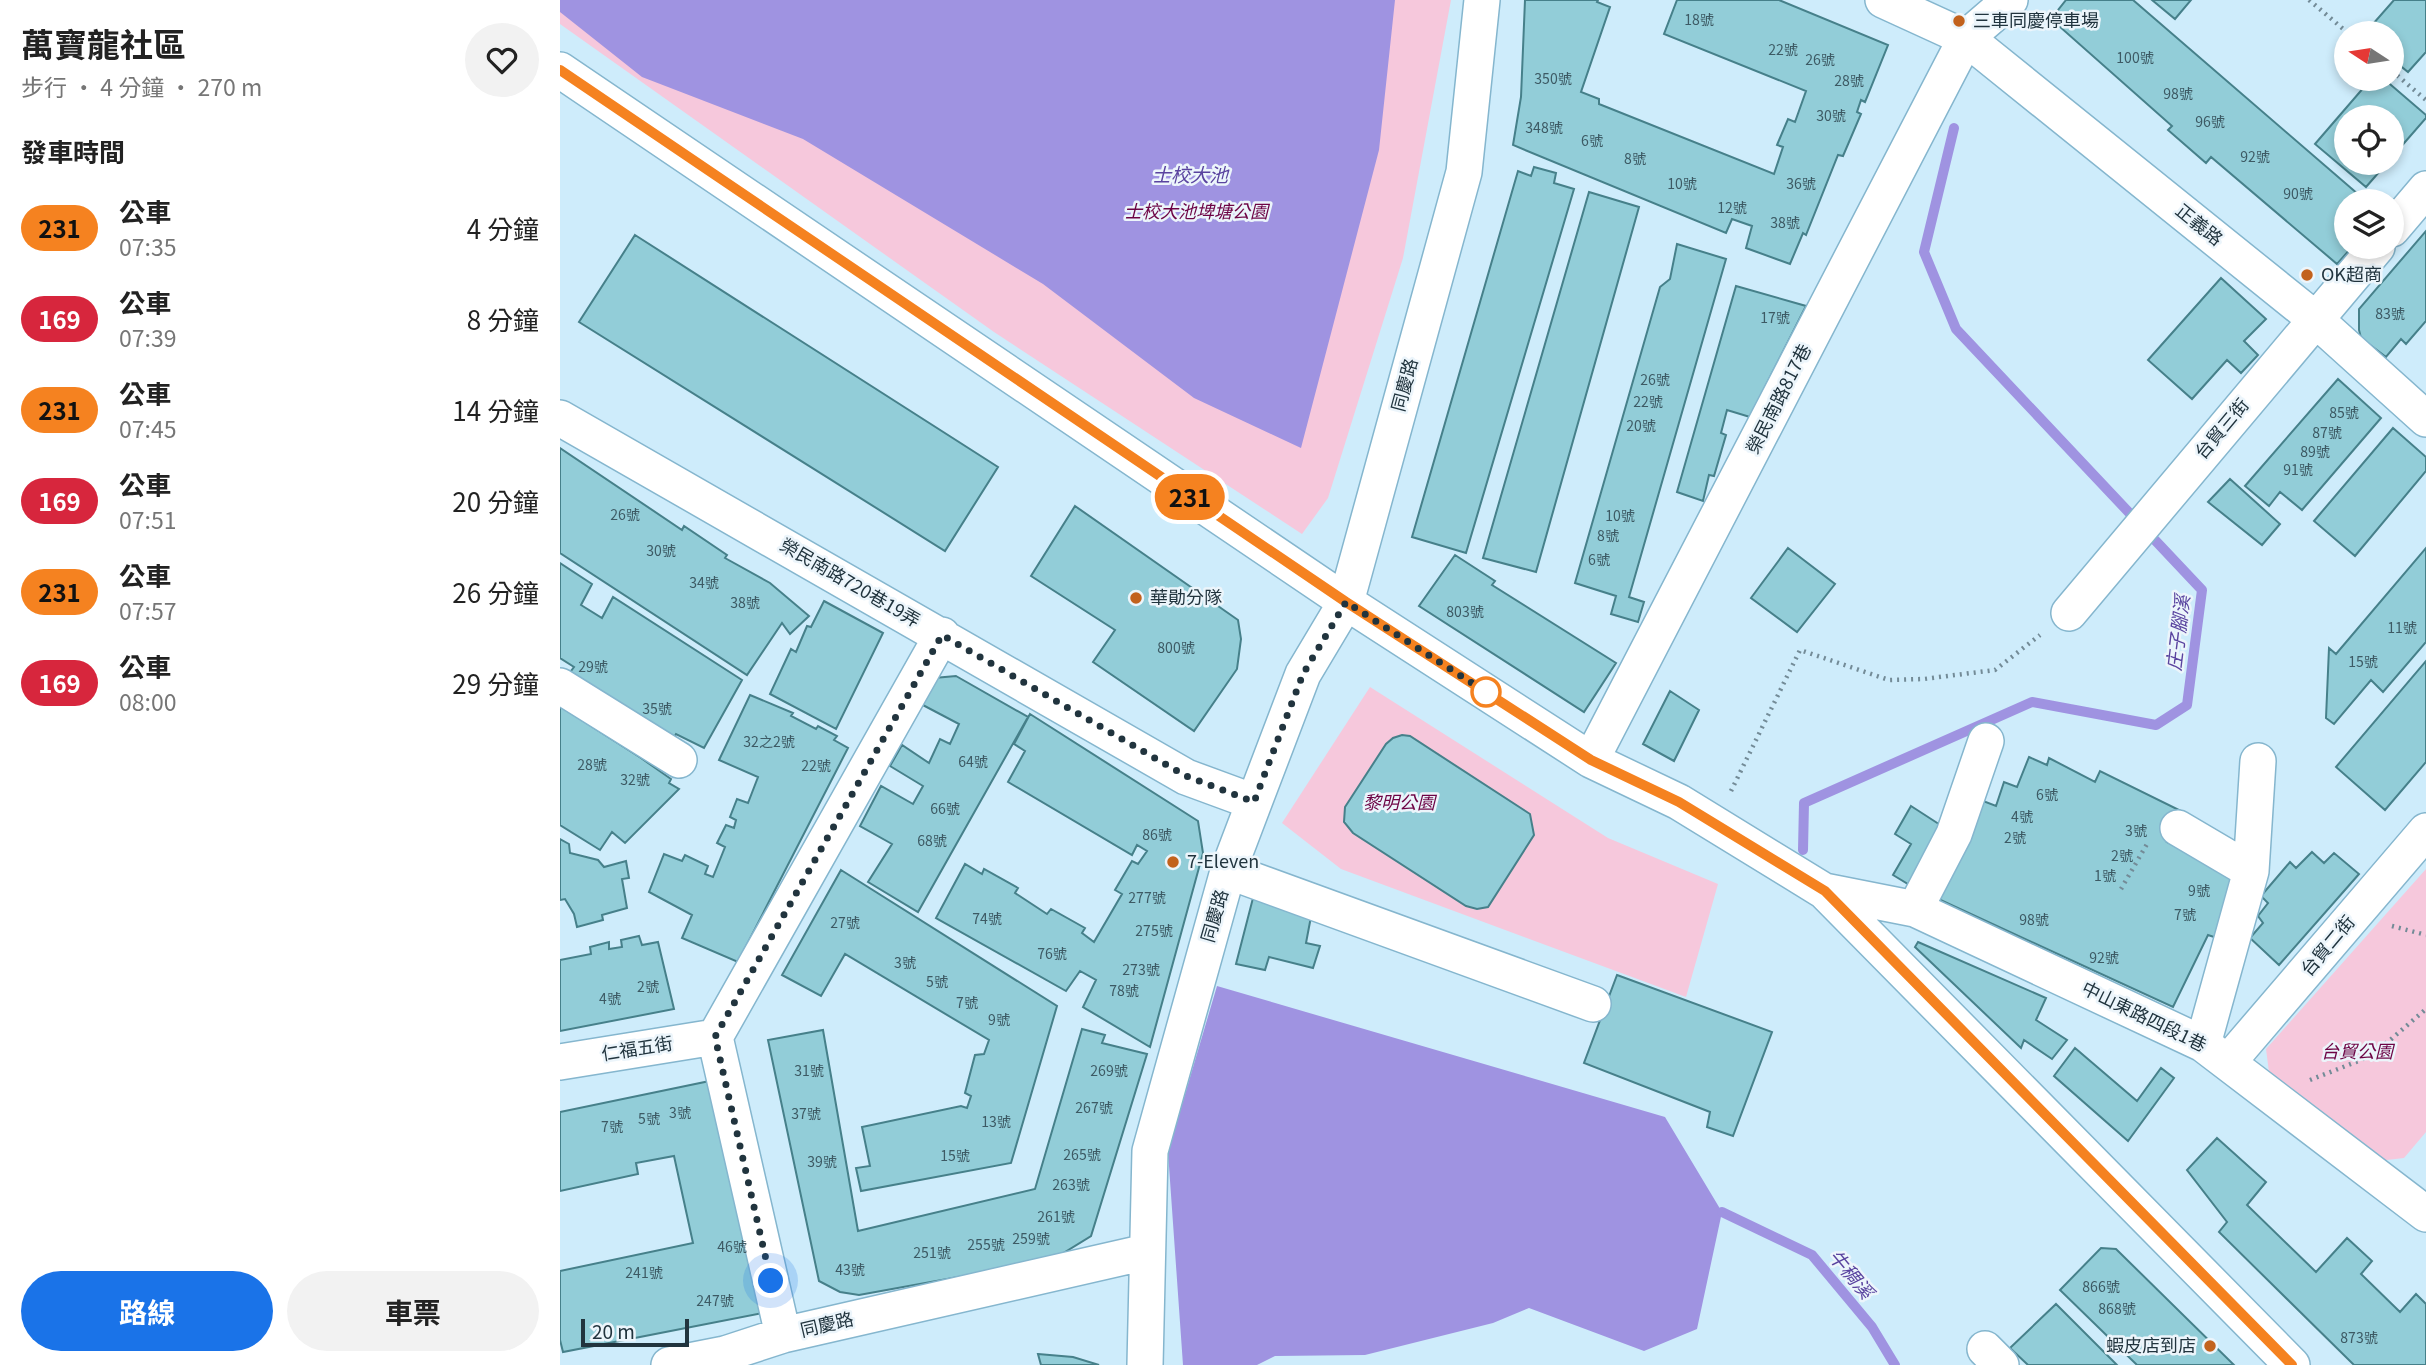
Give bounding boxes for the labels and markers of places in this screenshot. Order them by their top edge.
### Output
place label: 三車同慶停車場 [1973,6,2099,32]
marker: 三車同慶停車場 [1951,13,1967,29]
place label: OK超商 [2321,260,2382,286]
marker: OK超商 [2299,267,2315,283]
place label: 華勛分隊 [1150,583,1222,609]
marker: 華勛分隊 [1128,590,1144,606]
unlabelled marker [1471,677,1501,707]
place label: 7-Eleven [1187,847,1259,873]
marker: 7-Eleven [1165,854,1181,870]
place label: 蝦皮店到店 [2106,1331,2196,1357]
marker: 蝦皮店到店 [2202,1338,2218,1354]

